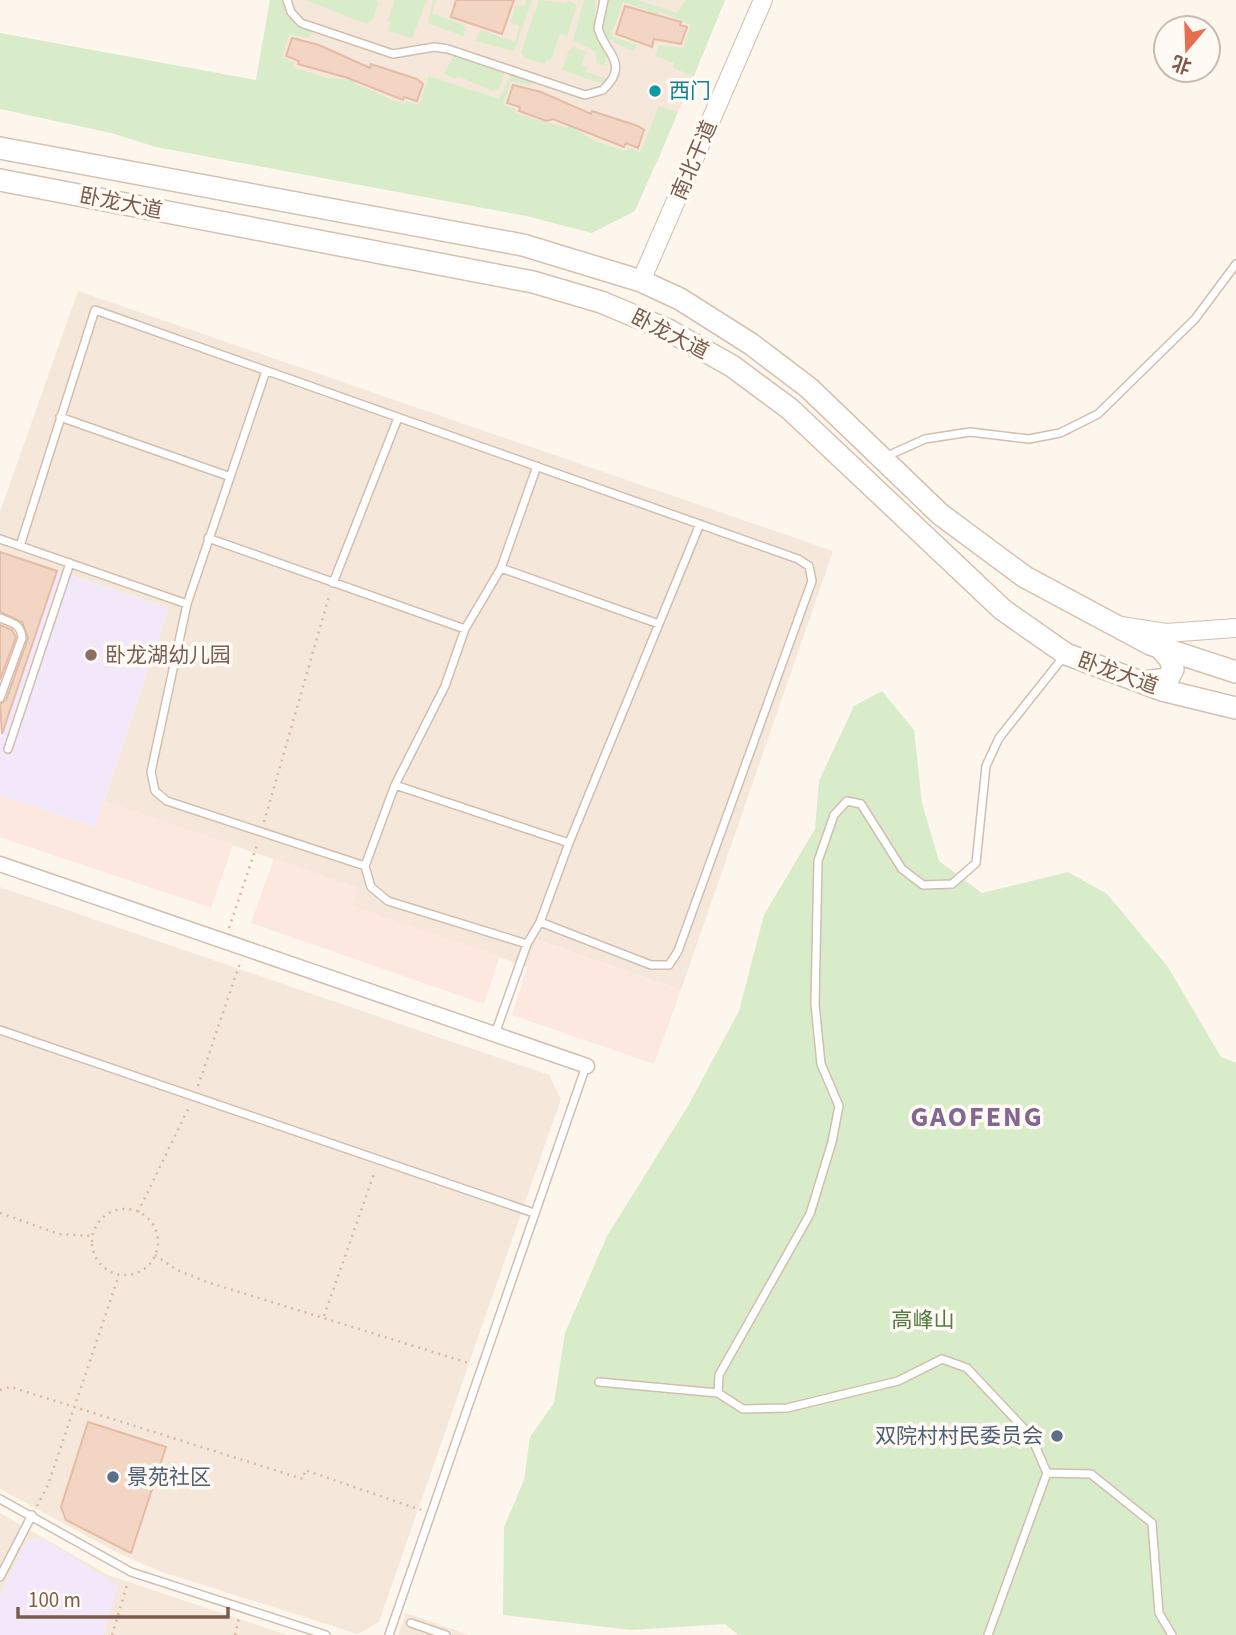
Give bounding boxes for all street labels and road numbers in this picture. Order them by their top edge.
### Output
street label: 南北干道 [664,115,724,205]
street label: 卧龙大道 [77,180,165,226]
street label: 卧龙大道 [626,302,714,366]
street label: 卧龙大道 [1073,645,1163,701]

